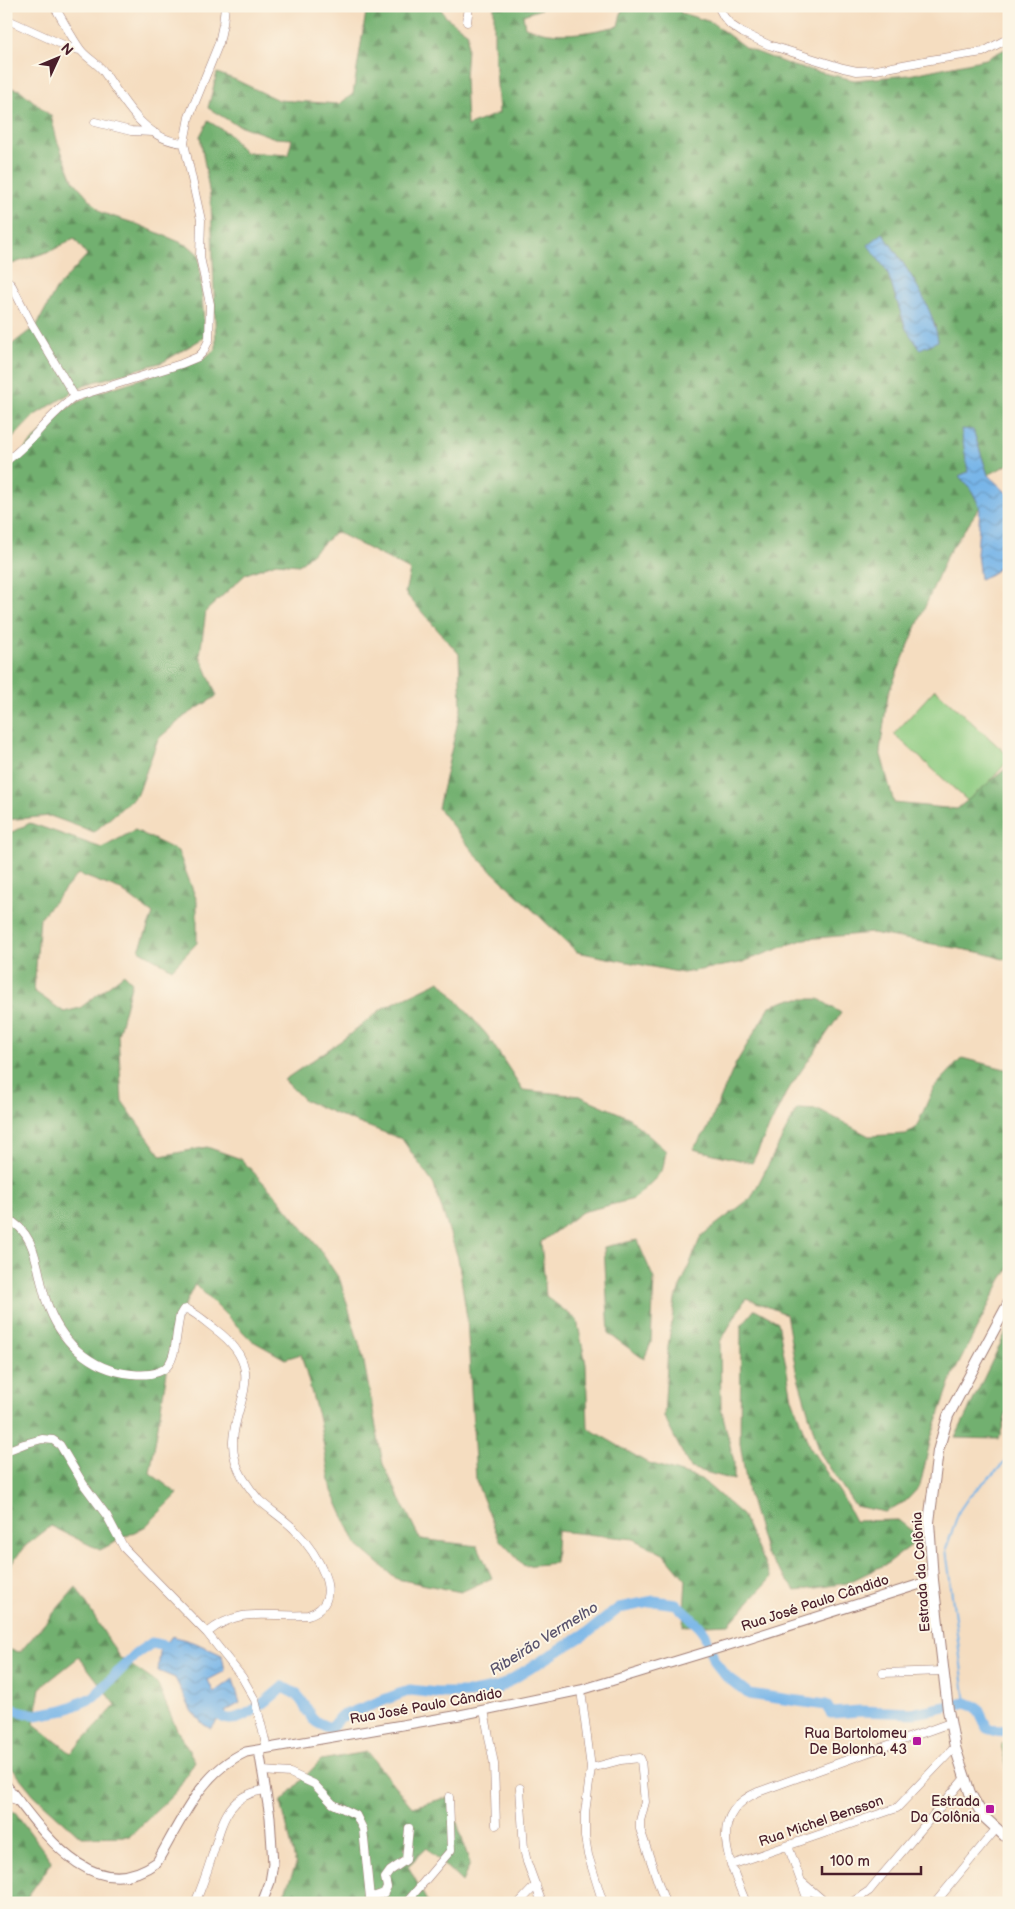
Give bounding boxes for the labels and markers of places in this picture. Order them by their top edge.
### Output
place label: Rua Bartolomeu De Bolonha, 43 [804,1725,907,1758]
marker: Rua Bartolomeu De Bolonha, 43 [911,1735,923,1747]
place label: Estrada Da Colônia [910,1793,980,1826]
marker: Estrada Da Colônia [984,1803,996,1815]

